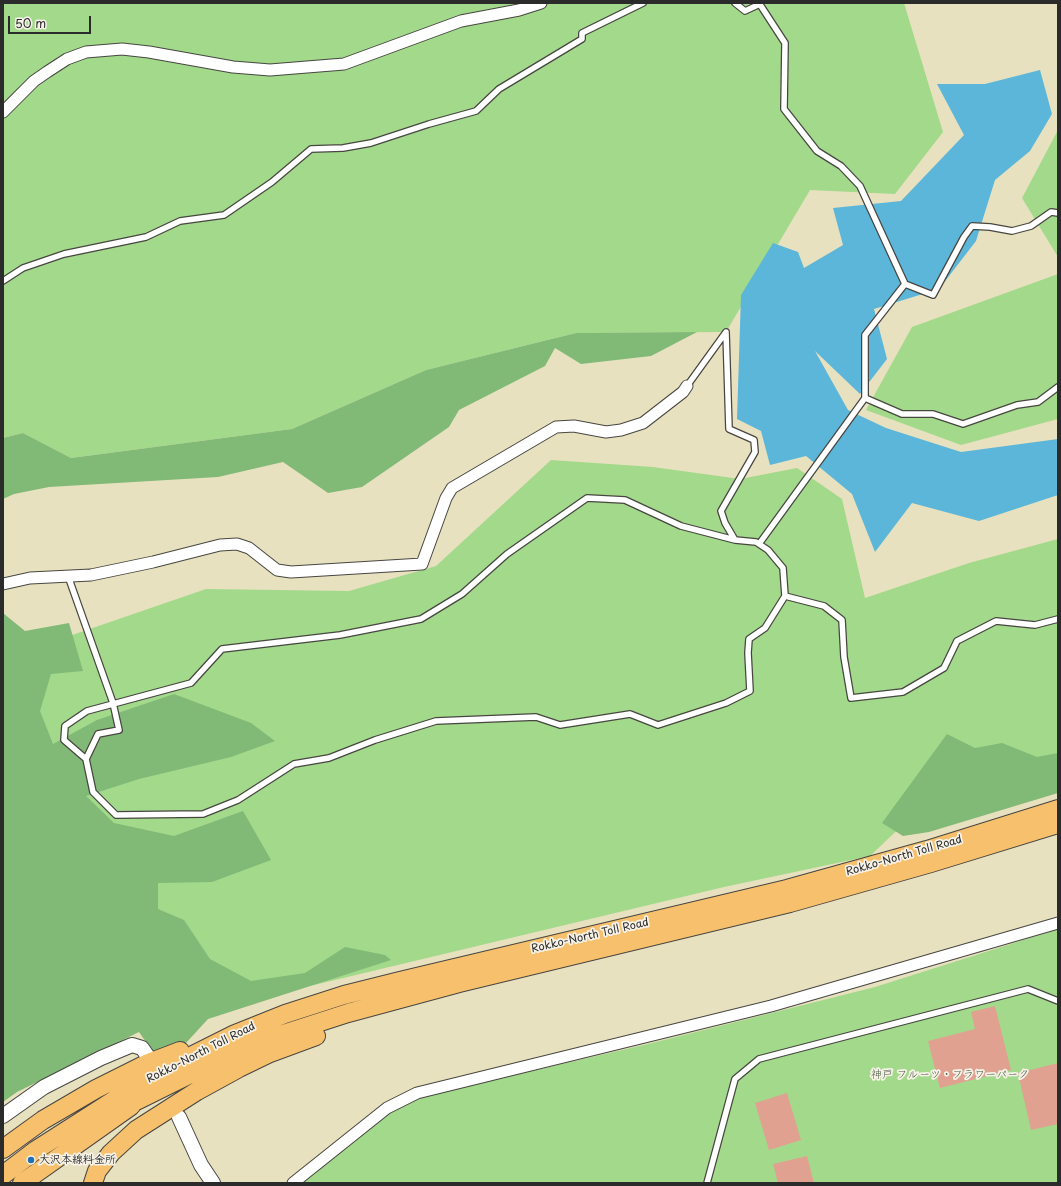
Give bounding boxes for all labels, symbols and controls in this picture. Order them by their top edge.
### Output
scale bar [10,8,93,34]
text: 50 m [15,14,46,32]
street label: Rokko-North Toll Road [844,833,964,879]
street label: Rokko-North Toll Road [530,916,650,956]
street label: Rokko-North Toll Road [144,1020,258,1086]
park label: 神戸 フルーツ・フラワーパーク [871,1068,1029,1082]
place label: 大沢本線料金所 [39,1153,116,1167]
marker: 大沢本線料金所 [26,1155,36,1165]

